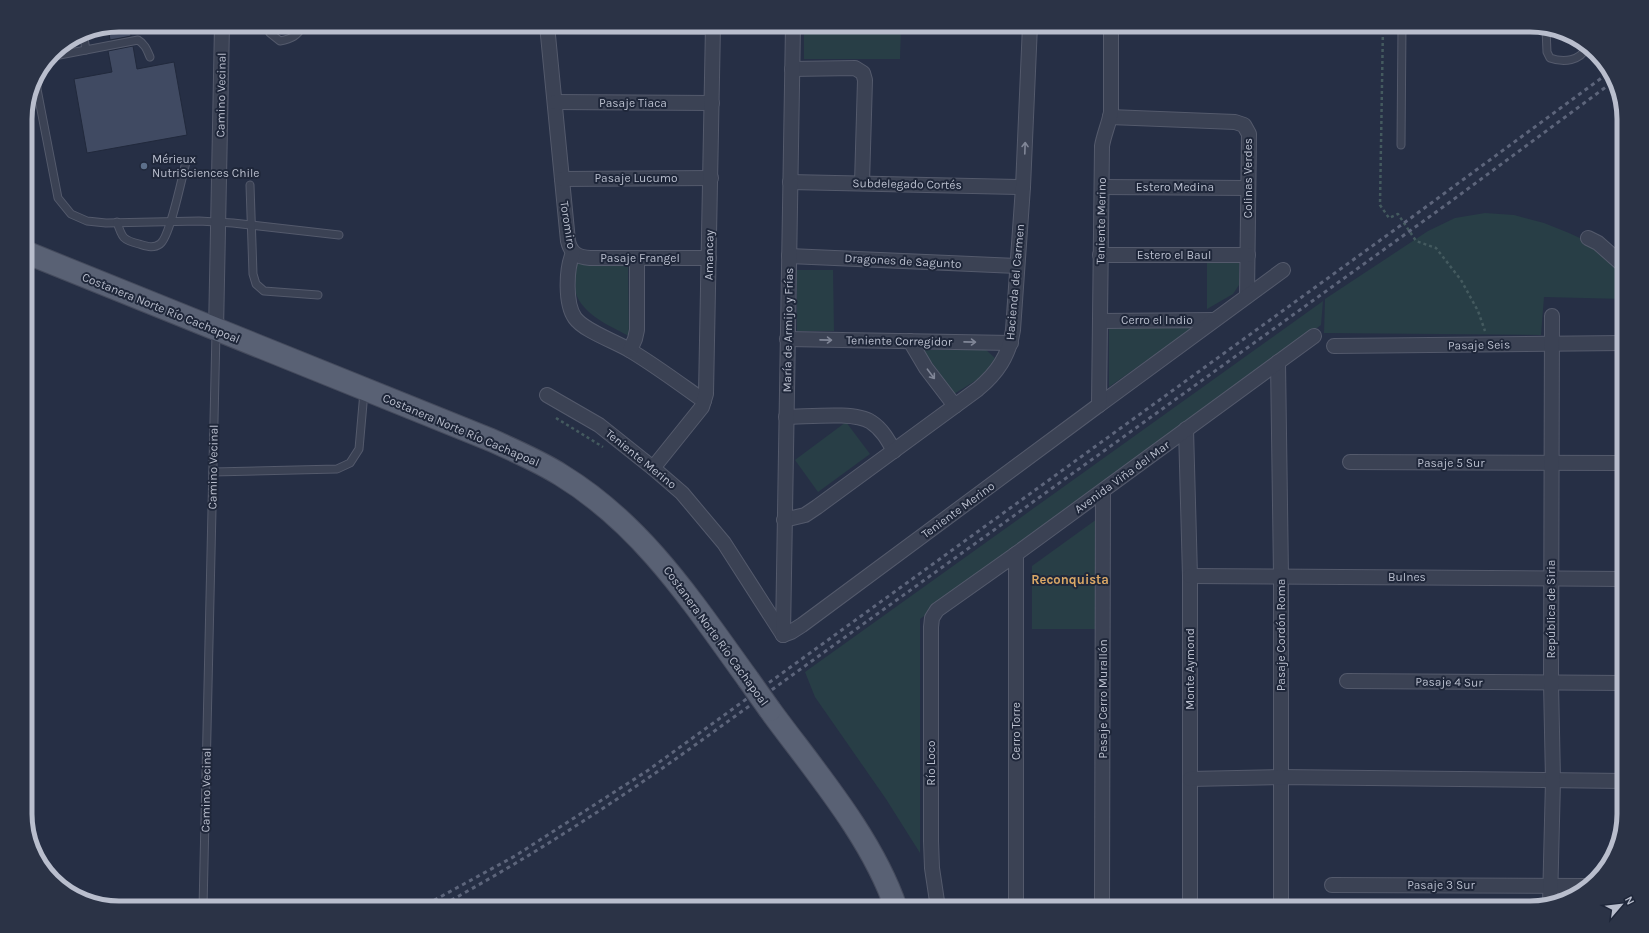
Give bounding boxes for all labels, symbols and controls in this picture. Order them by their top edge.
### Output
street label: Camino Vecinal [213,52,229,138]
street label: Pasaje Tiaca [599,96,667,110]
street label: Colinas Verdes [1241,138,1255,218]
one-way arrow [1021,142,1029,155]
place label: Mérieux NutriSciences Chile [152,152,260,180]
marker: Mérieux NutriSciences Chile [139,161,149,171]
street label: Pasaje Lucumo [594,171,678,185]
street label: Subdelegado Cortés [852,176,962,192]
street label: Teniente Merino [1093,177,1109,265]
street label: Estero Medina [1136,180,1214,194]
street label: Toromiro [557,200,579,250]
street label: Hacienda del Carmen [1003,223,1027,341]
street label: Amancay [702,229,716,280]
street label: Estero el Baul [1137,248,1211,262]
street label: Pasaje Frangel [600,251,680,265]
street label: Dragones de Sagunto [844,251,962,271]
street label: María de Armijo y Frías [780,267,796,393]
street label: Costanera Norte Río Cachapoal [80,270,242,346]
street label: Cerro el Indio [1121,313,1193,327]
street label: Teniente Corregidor [846,333,953,349]
one-way arrow [819,336,832,344]
street label: Pasaje Seis [1448,337,1510,353]
one-way arrow [963,338,976,346]
one-way arrow [926,369,935,380]
street label: Costanera Norte Río Cachapoal [380,391,542,469]
street label: Camino Vecinal [205,424,221,510]
street label: Teniente Merino [603,426,679,492]
street label: Avenida Viña del Mar [1072,437,1173,516]
street label: Pasaje 5 Sur [1417,456,1485,470]
street label: Teniente Merino [919,479,997,541]
street label: República de Siria [1544,560,1558,658]
street label: Costanera Norte Río Cachapoal [661,564,771,708]
street label: Bulnes [1388,570,1426,584]
district label: Reconquista [1031,572,1109,588]
street label: Pasaje Cordón Roma [1274,579,1288,691]
street label: Monte Aymond [1183,628,1197,710]
street label: Pasaje Cerro Murallón [1096,639,1110,759]
street label: Pasaje 4 Sur [1415,674,1483,690]
street label: Cerro Torre [1009,702,1023,760]
street label: Río Loco [924,740,938,786]
street label: Camino Vecinal [198,747,214,833]
street label: Pasaje 3 Sur [1407,878,1476,892]
north arrow [1601,885,1641,925]
text: N [1622,894,1637,907]

